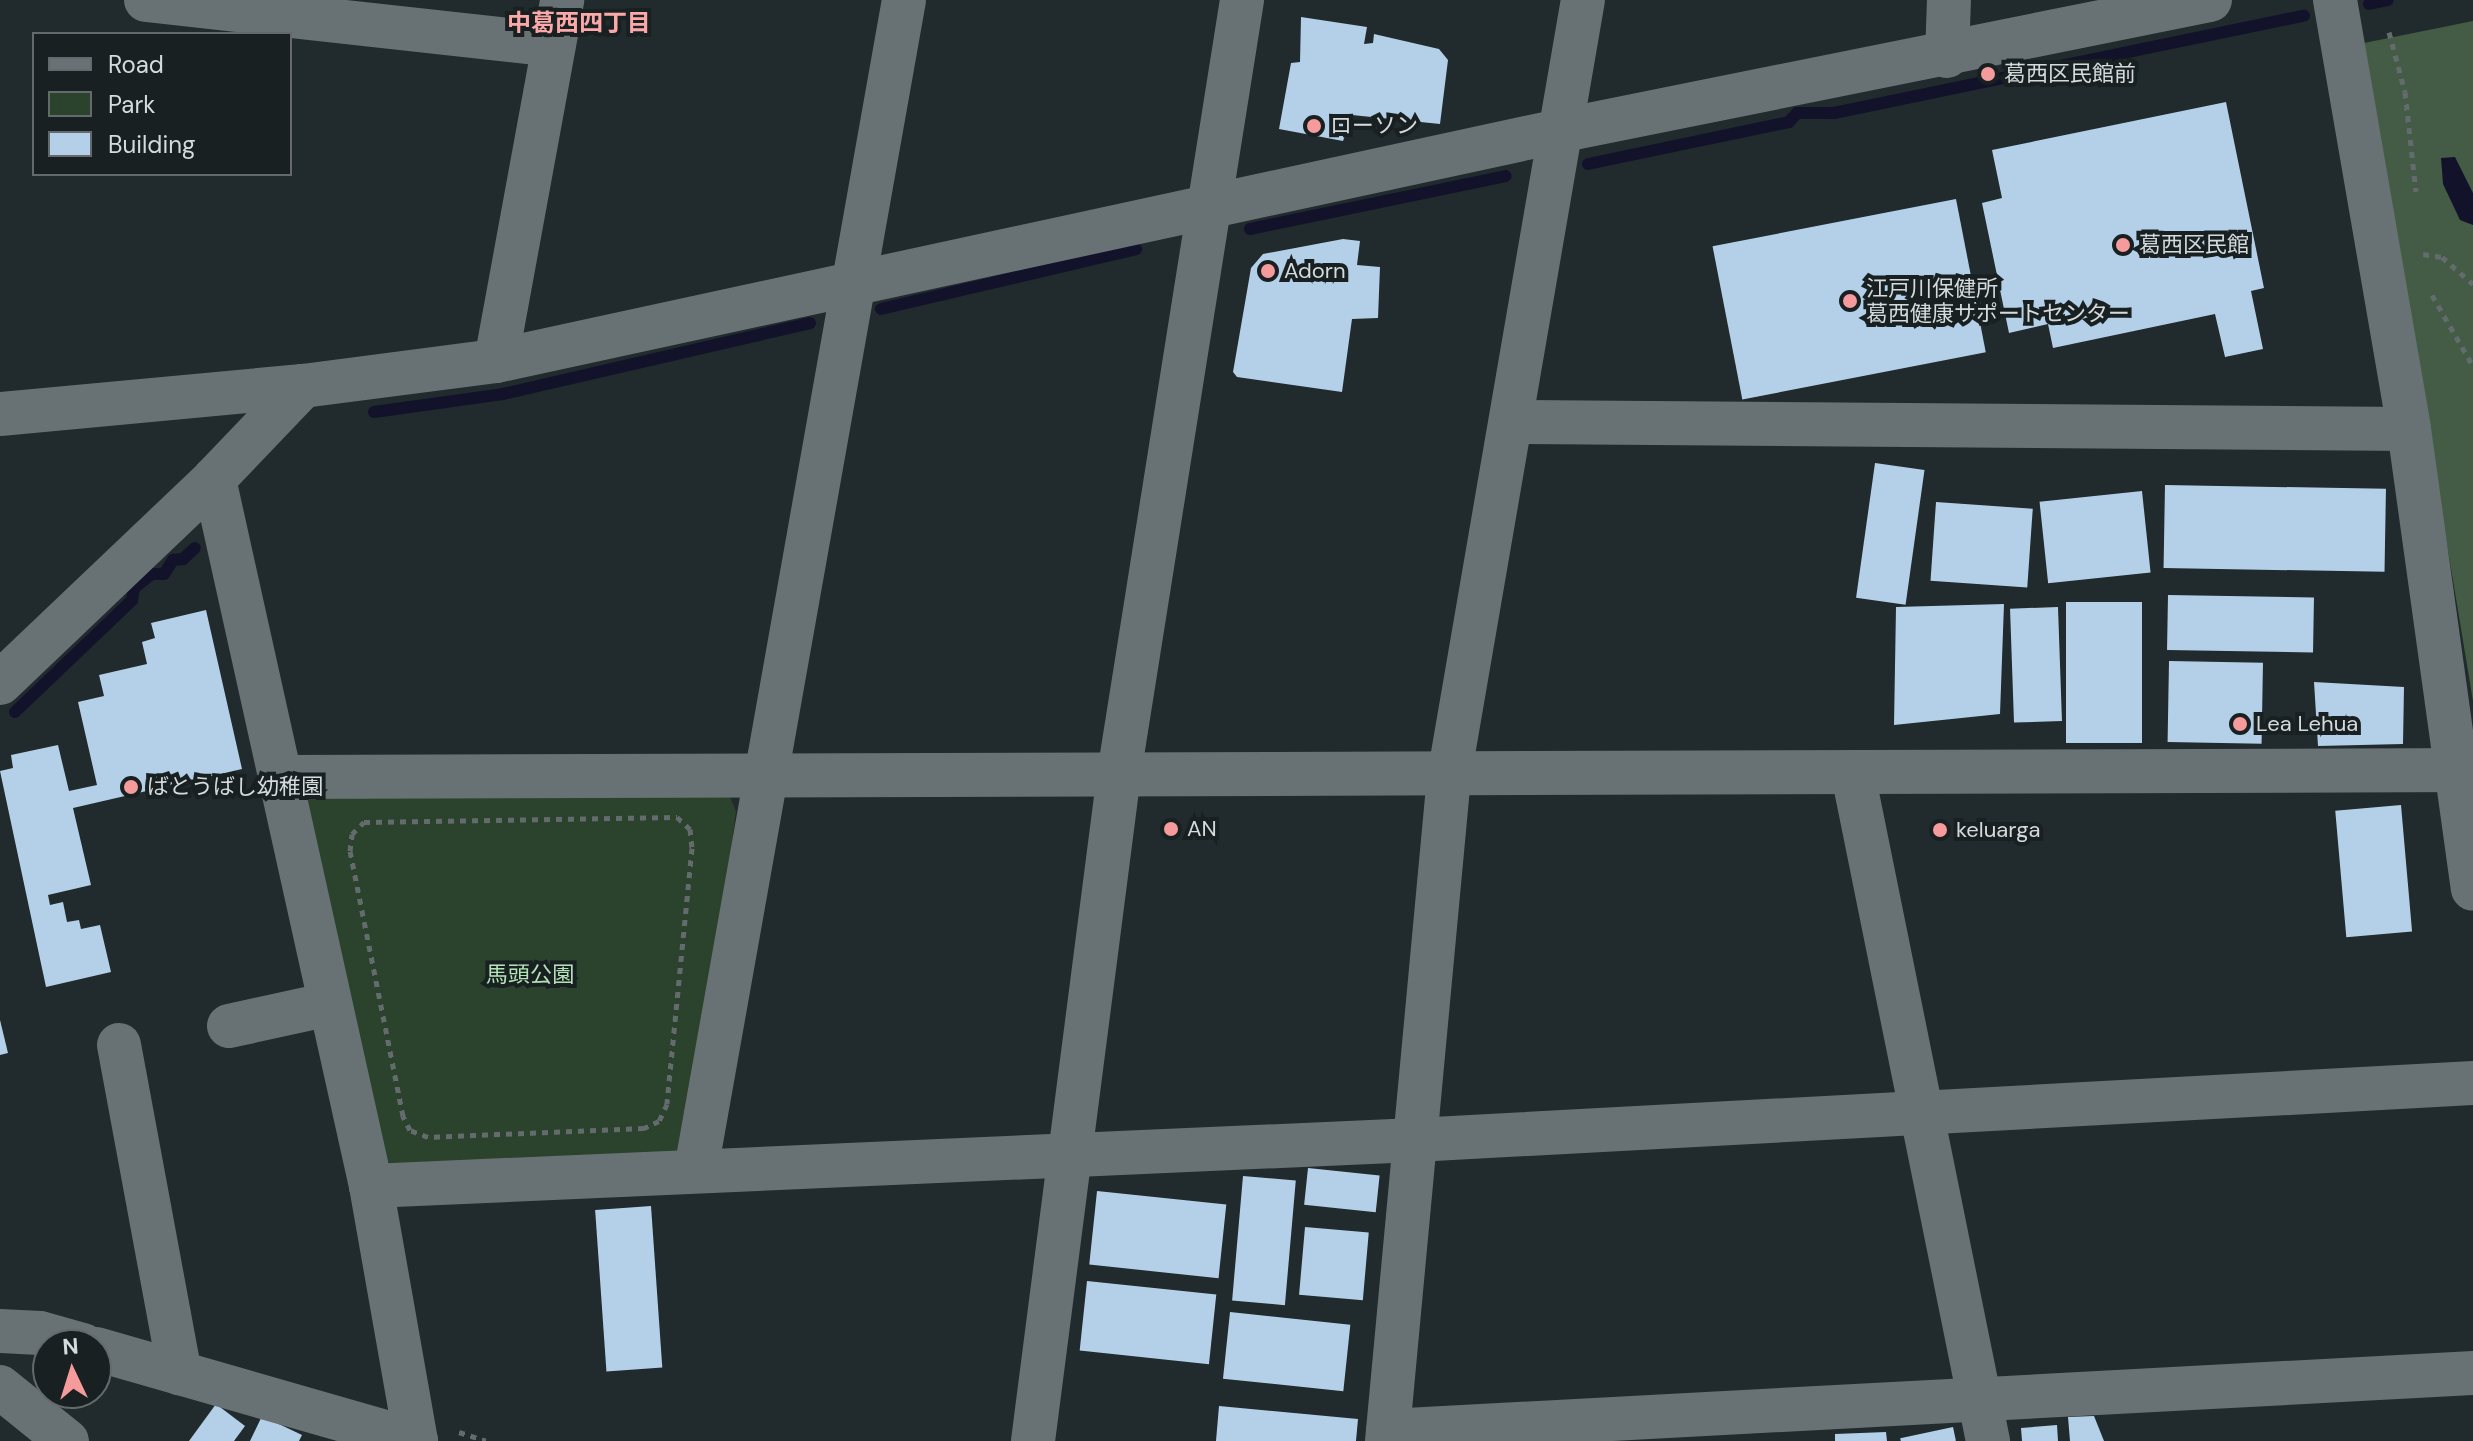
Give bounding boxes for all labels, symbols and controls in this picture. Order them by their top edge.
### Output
district label: 中葛西四丁目 [507,9,651,37]
legend [32,32,292,176]
text: Road [108,49,164,80]
place label: 葛西区民館前 [2004,61,2136,87]
marker: 葛西区民館前 [1979,65,1997,83]
text: Park [108,89,155,120]
place label: ローソン [1330,113,1418,139]
marker: ローソン [1305,117,1323,135]
text: Building [108,129,195,160]
place label: 葛西区民館 [2139,232,2249,258]
marker: 葛西区民館 [2114,236,2132,254]
place label: Adorn [1284,258,1346,284]
marker: Adorn [1259,262,1277,280]
place label: 江戸川保健所 葛西健康サポートセンター [1866,275,2130,326]
marker: 江戸川保健所 葛西健康サポートセンター [1841,292,1859,310]
place label: Lea Lehua [2256,711,2358,737]
marker: Lea Lehua [2231,715,2249,733]
place label: ばとうばし幼稚園 [147,774,323,800]
marker: ばとうばし幼稚園 [122,778,140,796]
place label: AN [1187,816,1217,842]
place label: keluarga [1956,817,2040,843]
marker: AN [1162,820,1180,838]
marker: keluarga [1931,821,1949,839]
park label: 馬頭公園 [486,962,574,988]
north arrow [32,1329,112,1409]
text: N [61,1332,79,1362]

